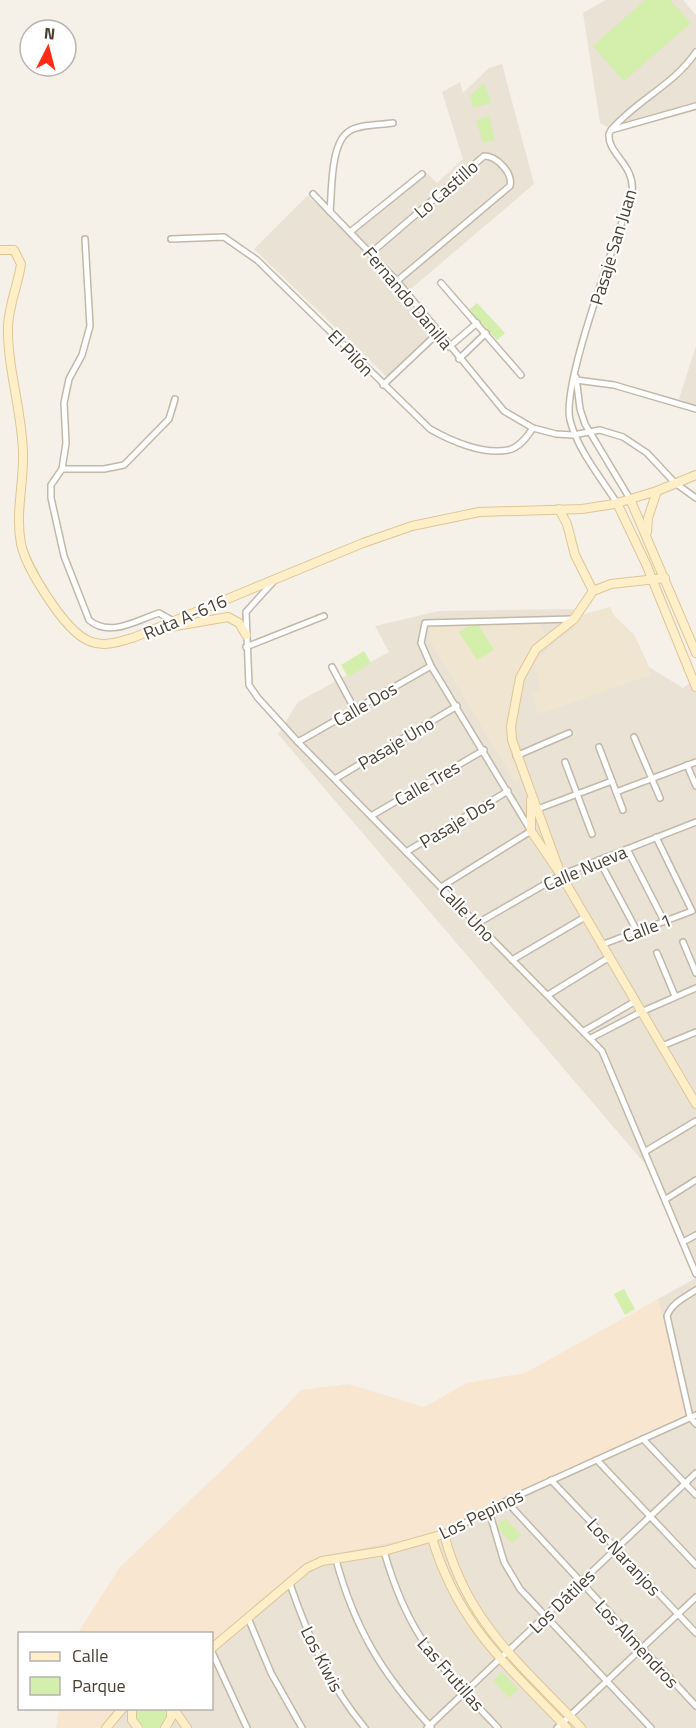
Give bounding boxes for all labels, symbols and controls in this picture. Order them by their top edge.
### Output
north arrow [18,18,78,78]
text: N [43,21,56,46]
street label: Lo Castillo [408,153,484,225]
street label: Pasaje San Juan [583,186,643,308]
street label: Fernando Danilla [357,241,459,355]
street label: El Pilón [322,323,380,383]
street label: Ruta A-616 [139,587,231,647]
street label: Calle Dos [328,675,402,733]
street label: Pasaje Uno [353,710,439,776]
street label: Calle Tres [389,753,465,813]
street label: Pasaje Dos [414,789,500,855]
street label: Calle Nueva [539,838,631,898]
street label: Calle Uno [433,878,501,948]
street label: Calle 1 [619,906,675,950]
street label: Los Pepinos [434,1482,528,1546]
street label: Los Naranjos [581,1512,667,1602]
street label: Los Dátiles [523,1563,601,1639]
street label: Los Almendros [589,1594,685,1694]
street label: Los Kiwis [294,1621,350,1697]
street label: Las Frutillas [411,1631,491,1717]
legend [18,1632,213,1710]
text: Calle [72,1642,108,1669]
text: Parque [72,1672,126,1699]

